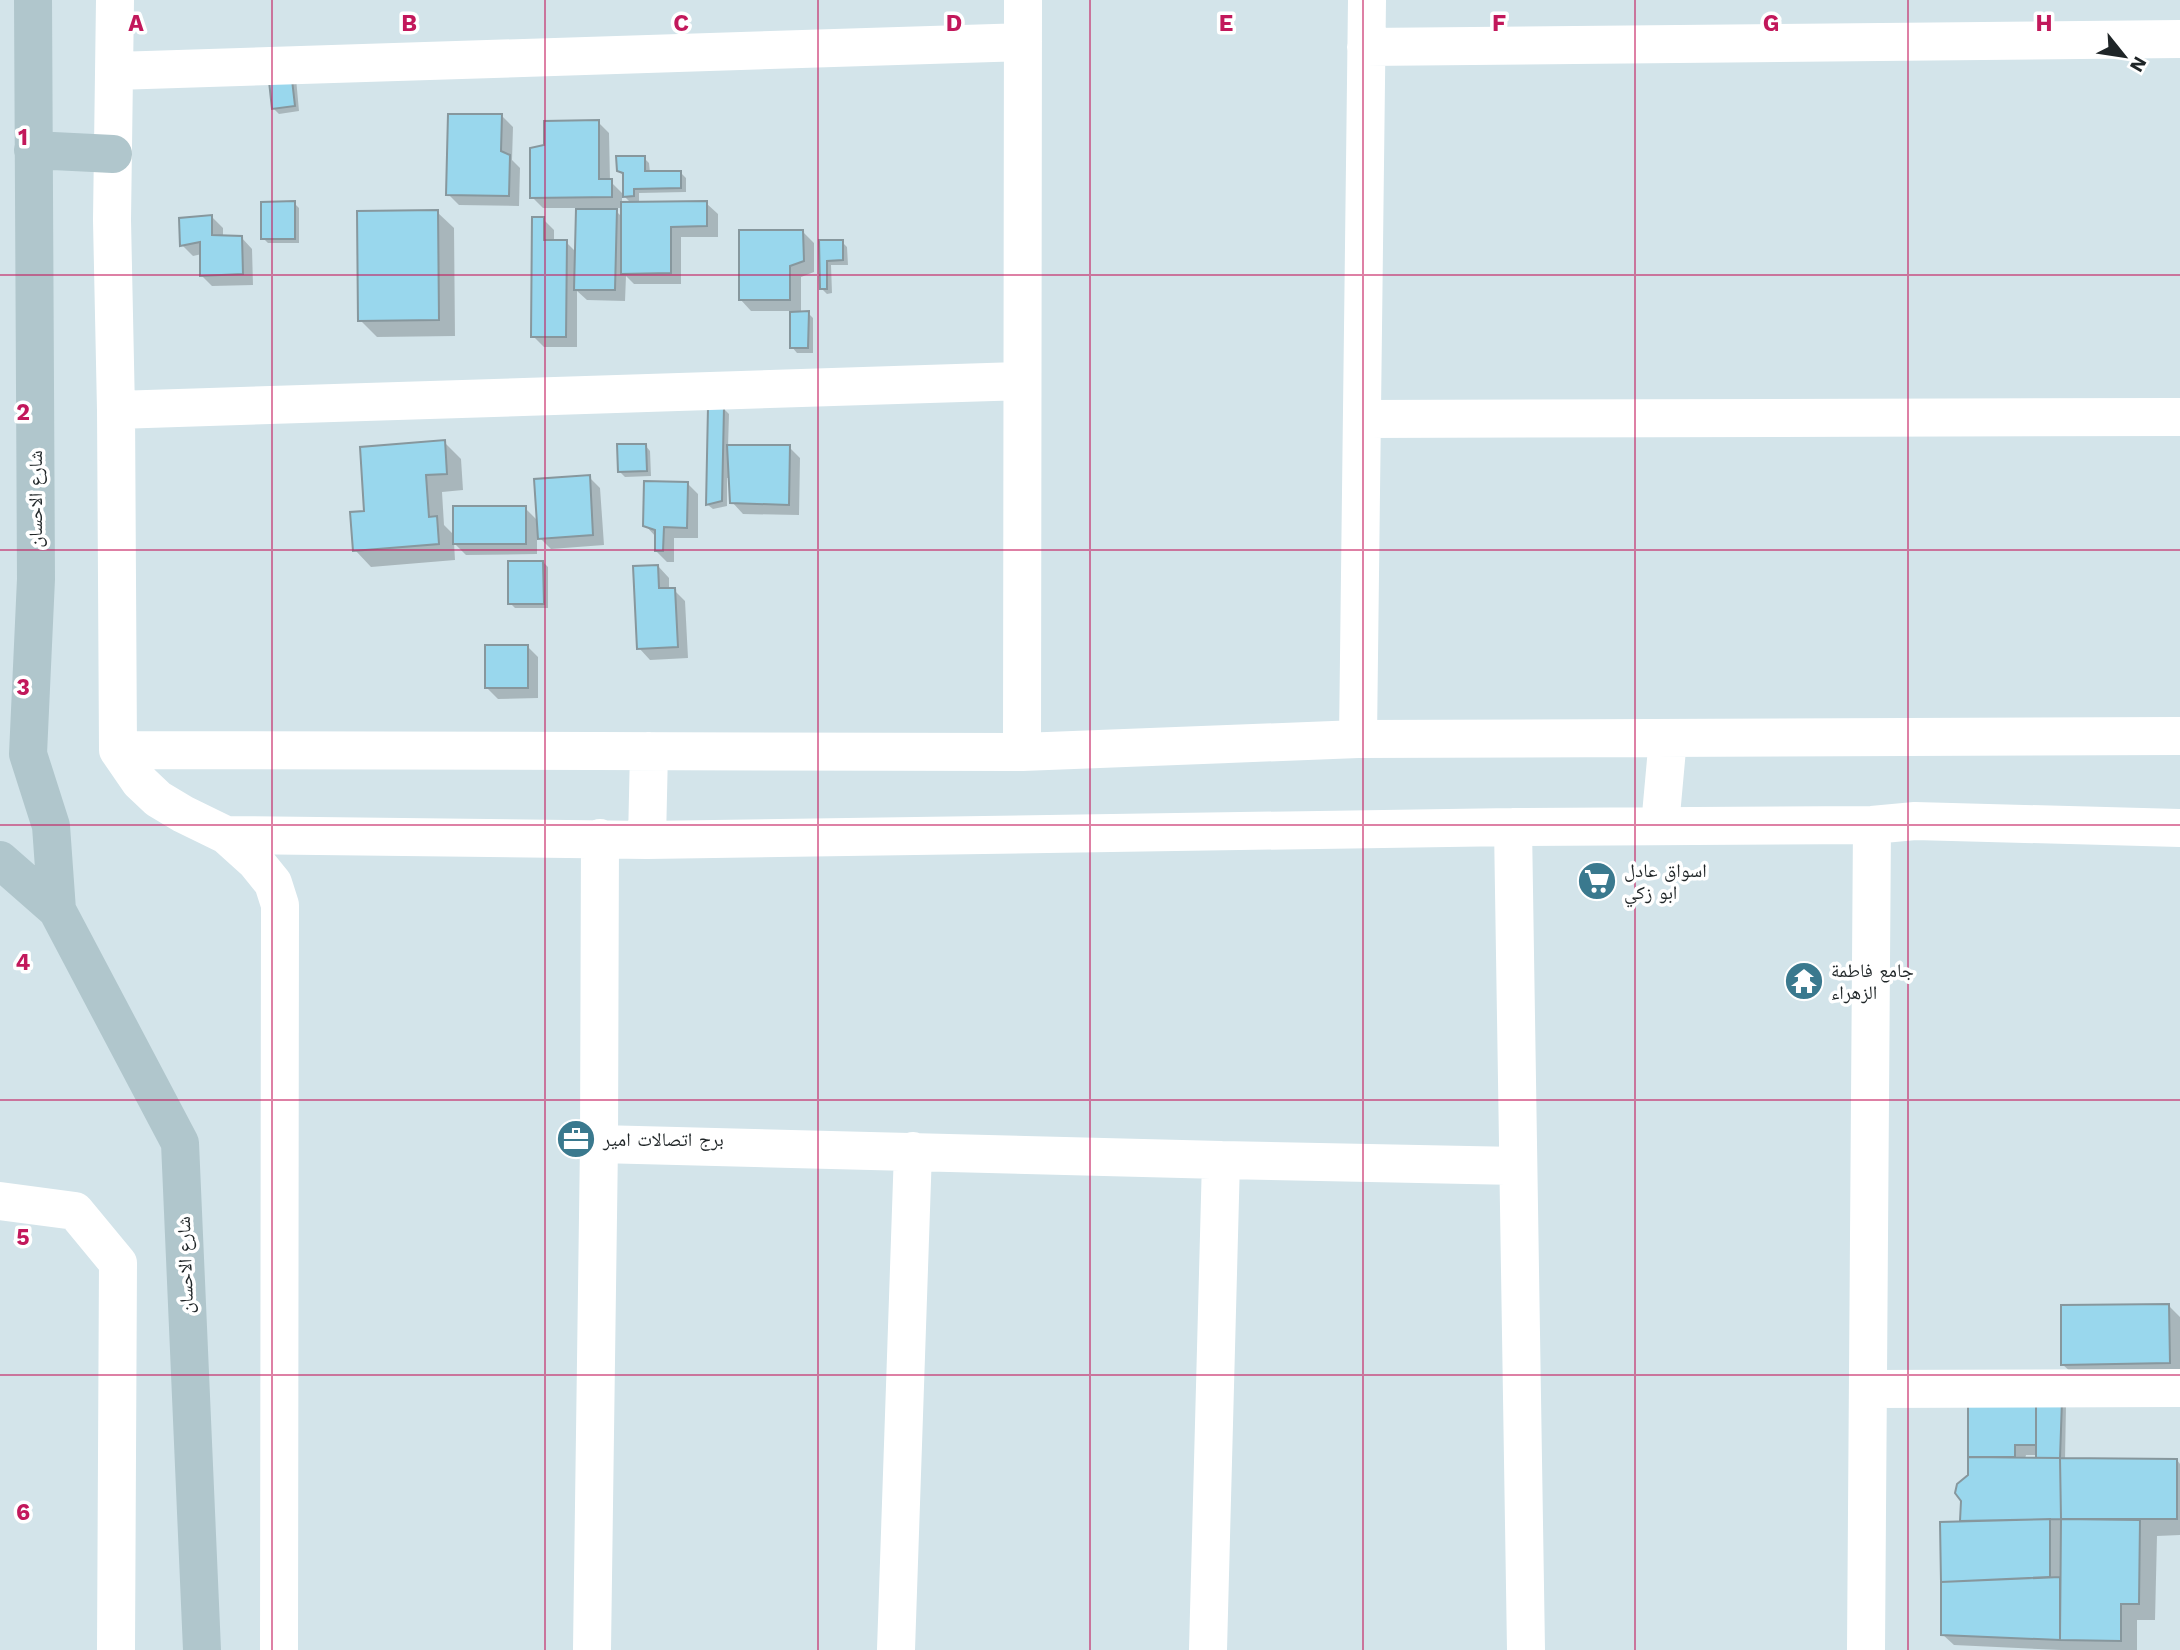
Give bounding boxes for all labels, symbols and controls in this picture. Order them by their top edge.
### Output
text: A [128,10,144,37]
text: B [401,10,417,37]
text: C [673,10,689,37]
text: D [946,10,962,37]
text: E [1219,10,1233,37]
text: F [1492,10,1506,37]
text: G [1763,10,1779,37]
text: H [2035,10,2053,37]
north arrow [2089,21,2159,91]
text: N [2125,52,2152,76]
text: 1 [18,124,28,151]
text: 2 [16,399,30,426]
street label: شارع الاحسان [24,450,47,548]
text: 3 [16,674,30,701]
place label: اسواق عادل ابو زكي [1624,859,1707,907]
supermarket icon: اسواق عادل ابو زكي [1576,860,1618,902]
text: 4 [16,949,31,976]
place label: جامع فاطمة الزهراء [1831,959,1914,1004]
temple icon: جامع فاطمة الزهراء [1783,960,1825,1002]
office icon: برج اتصالات امير [555,1118,597,1160]
place label: برج اتصالات امير [602,1128,724,1151]
street label: شارع الاحسان [172,1216,198,1314]
text: 5 [16,1224,30,1251]
text: 6 [16,1499,30,1526]

